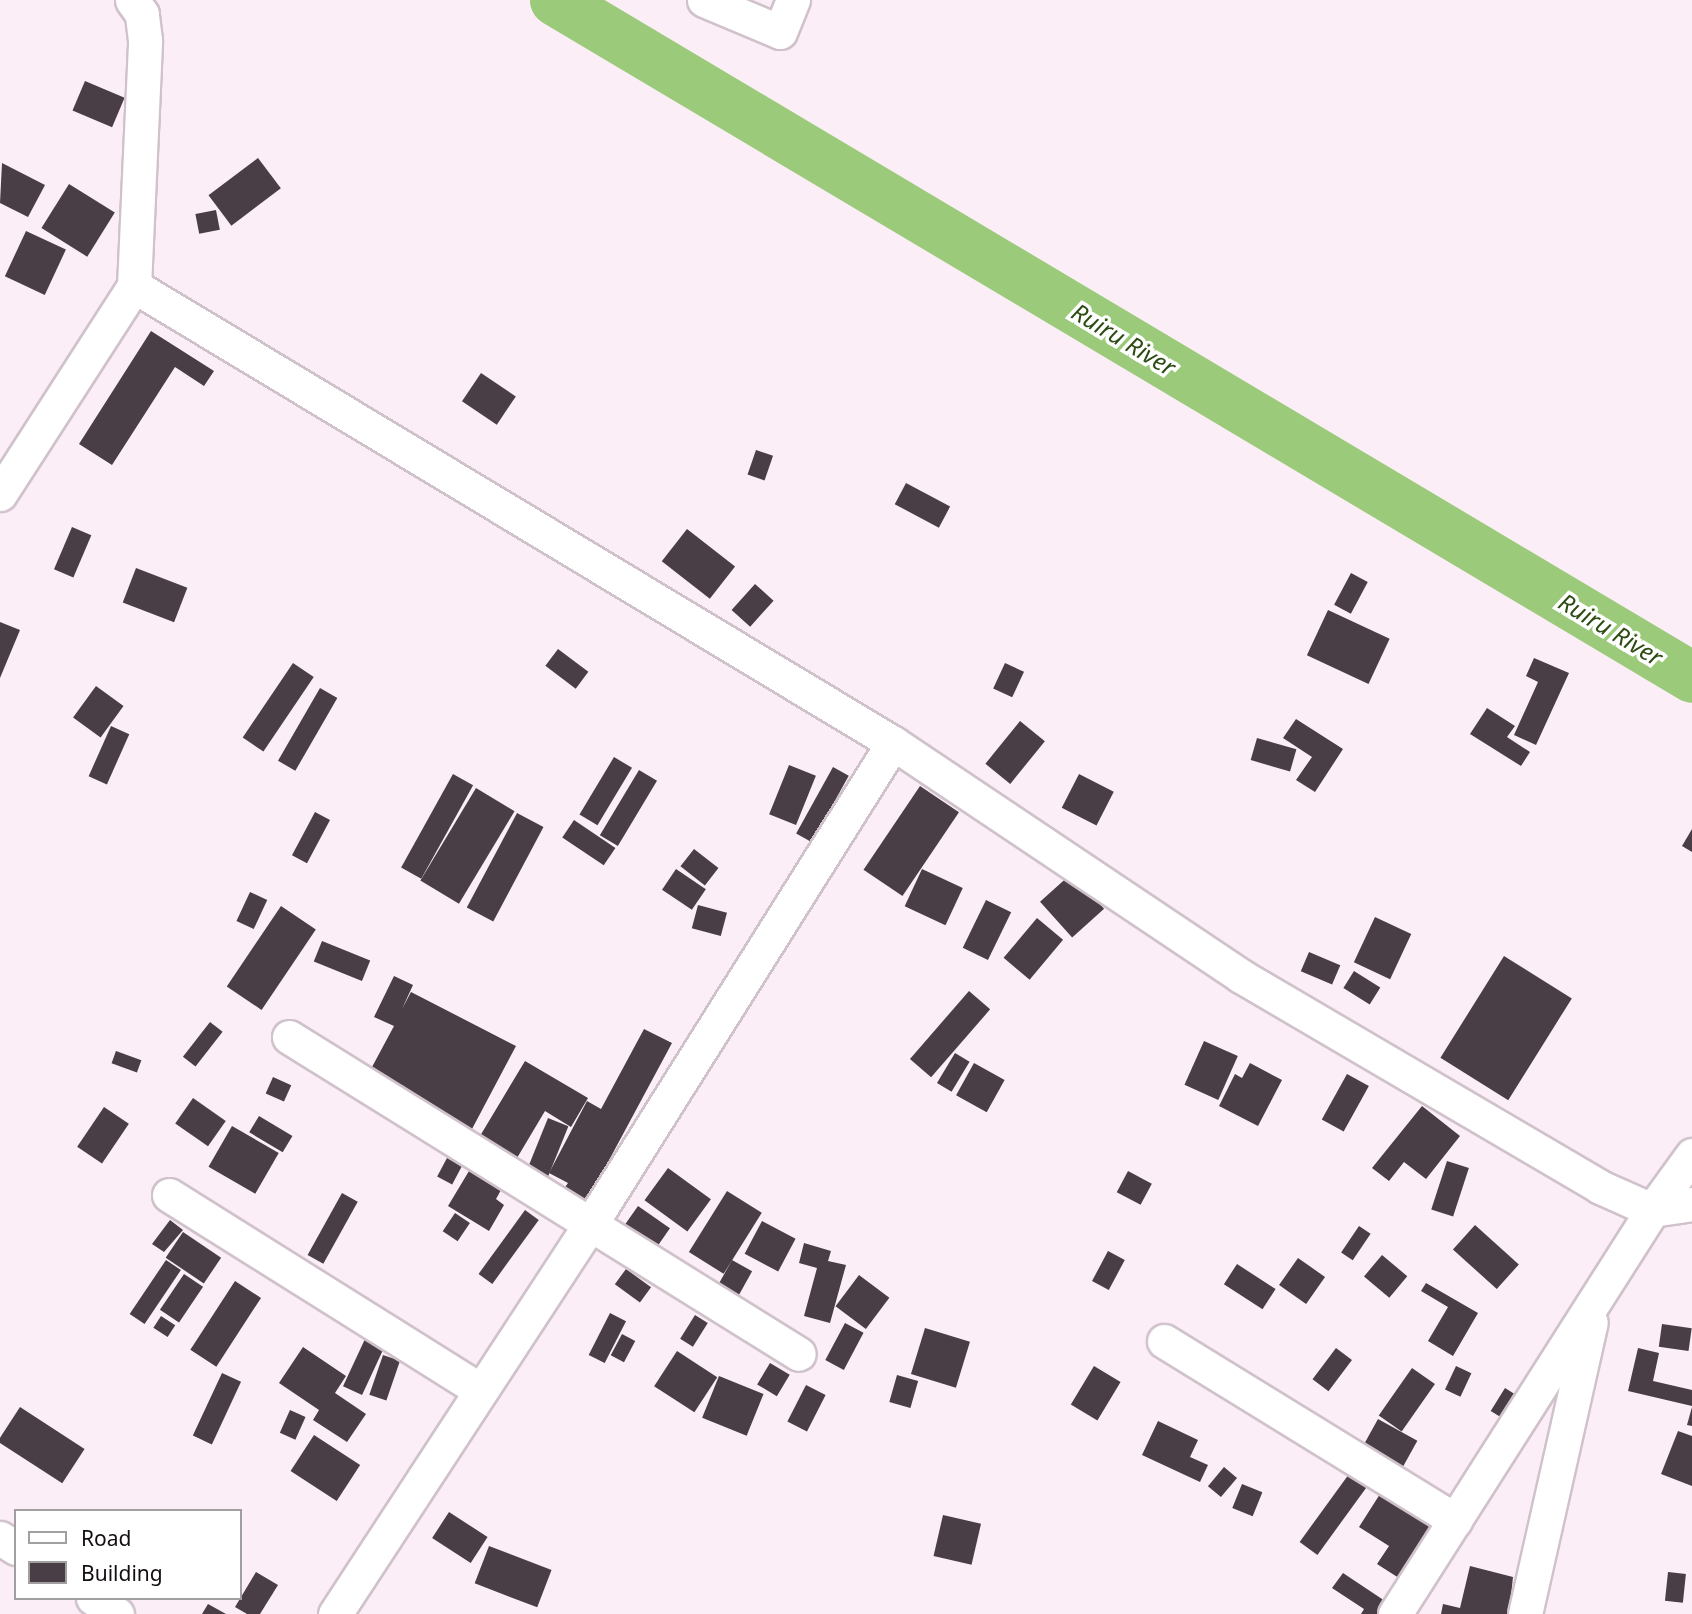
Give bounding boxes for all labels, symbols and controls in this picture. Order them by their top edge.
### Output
water label: Ruiru River [1067,297,1181,381]
water label: Ruiru River [1554,587,1668,671]
legend [14,1509,242,1600]
text: Road [81,1524,131,1552]
text: Building [81,1559,163,1587]

